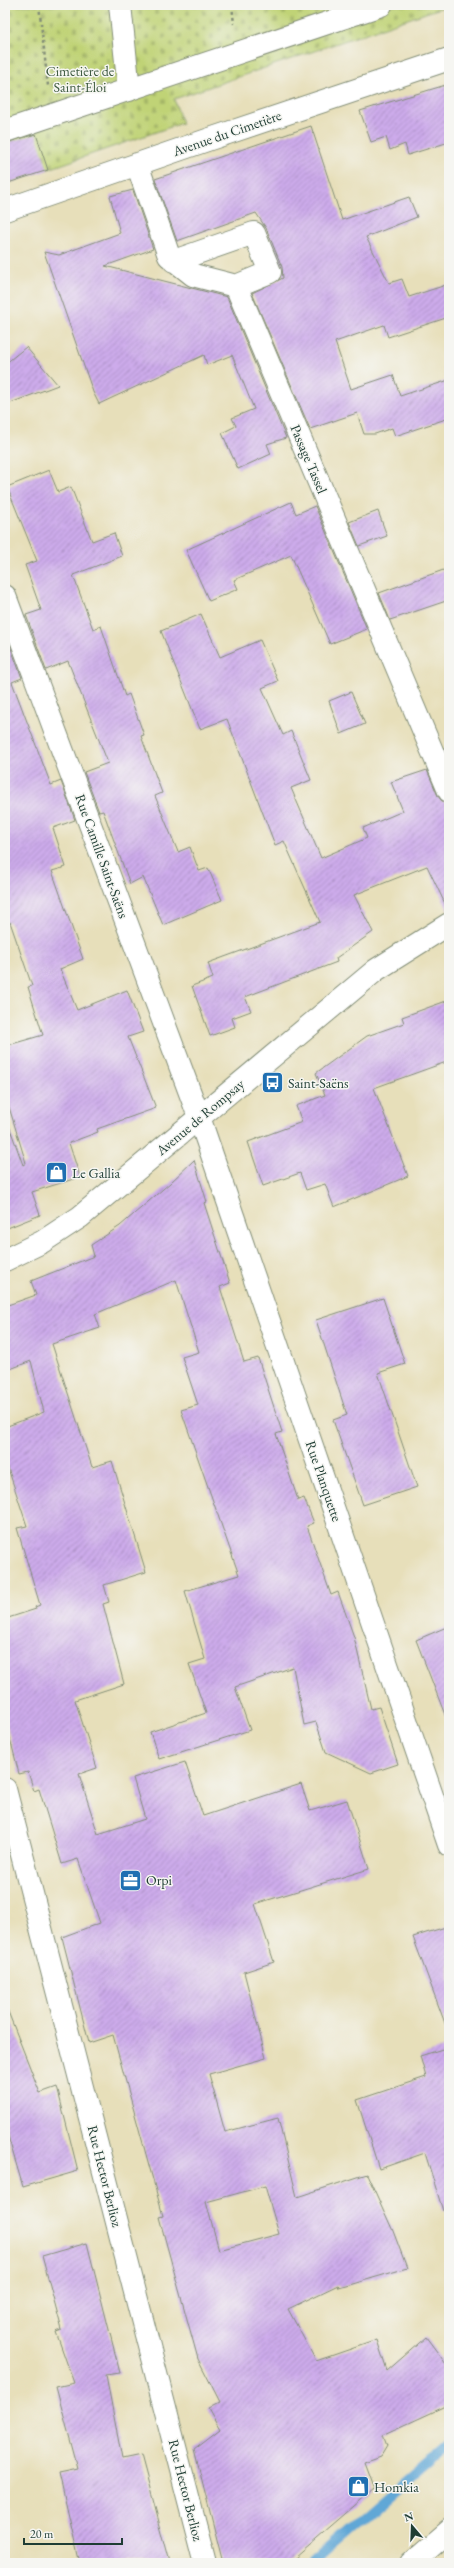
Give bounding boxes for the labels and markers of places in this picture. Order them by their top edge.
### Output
bus stop icon: Saint-Saëns [259,1070,285,1096]
place label: Saint-Saëns [288,1074,349,1092]
shop icon: Le Gallia [44,1160,70,1186]
place label: Le Gallia [72,1164,120,1182]
office icon: Orpi [118,1867,144,1893]
place label: Orpi [146,1871,173,1889]
shop icon: Homkia [346,2474,372,2500]
place label: Homkia [374,2478,419,2496]

